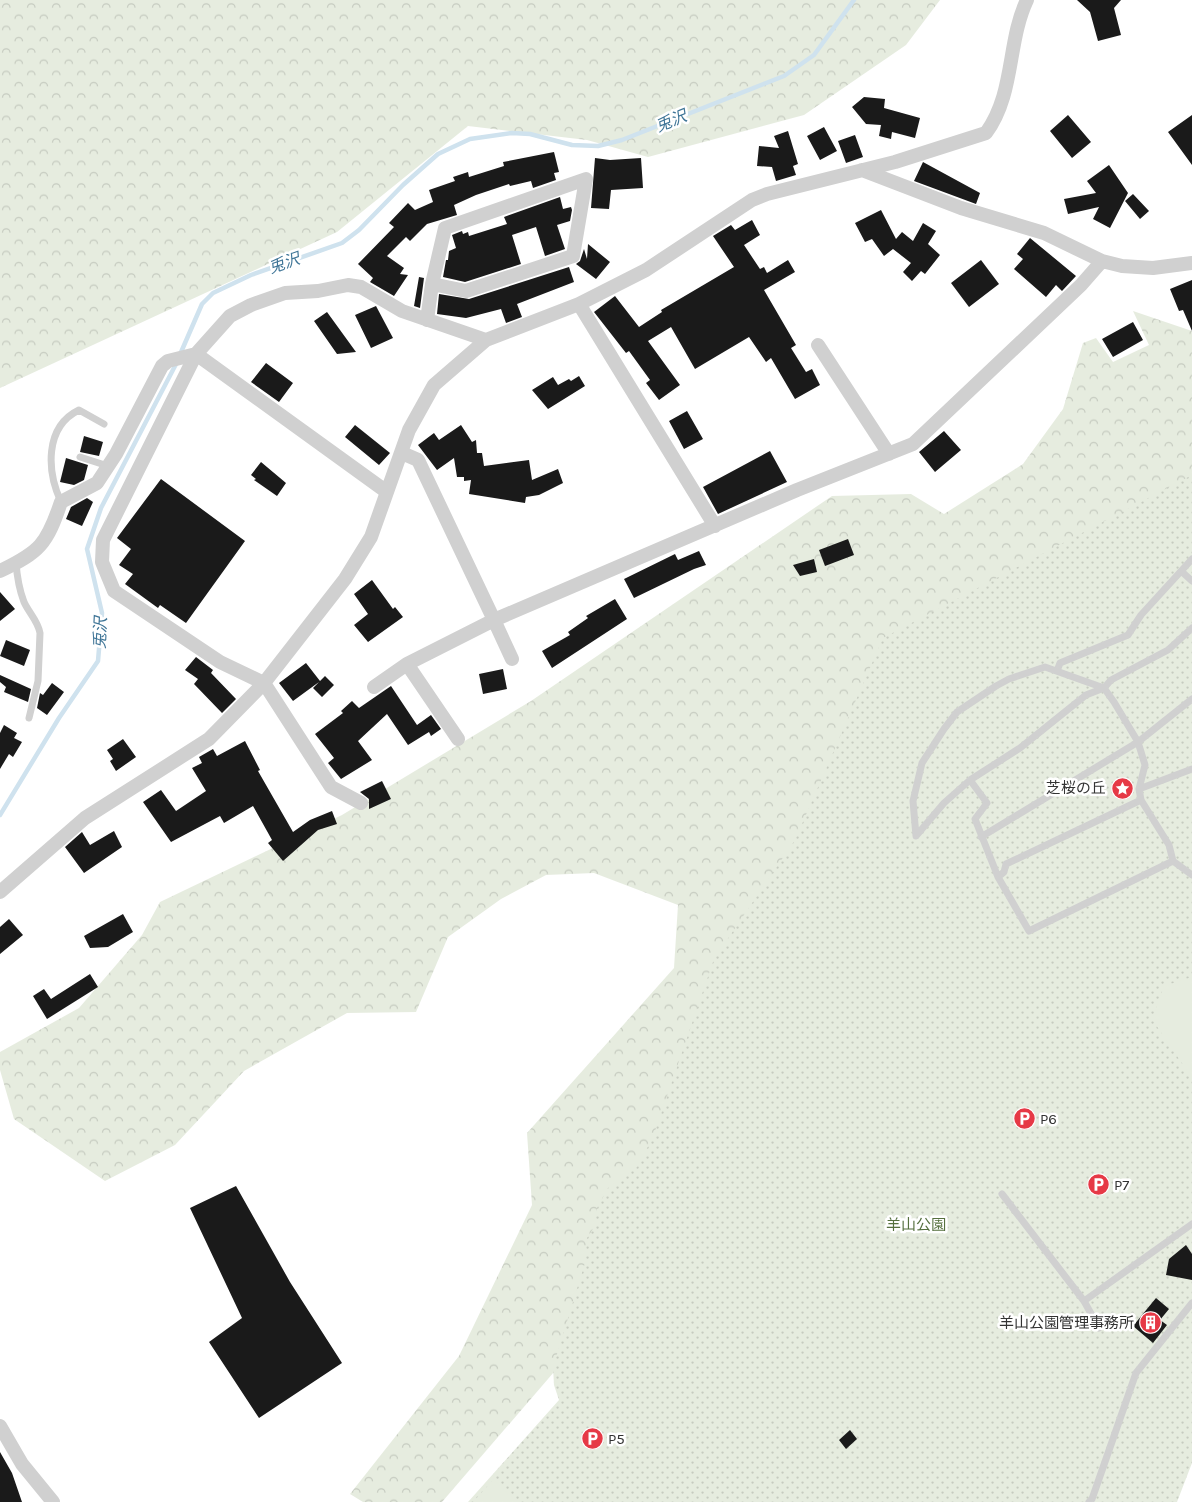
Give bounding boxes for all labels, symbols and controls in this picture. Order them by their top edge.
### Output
water label: 兎沢 [653,105,691,136]
water label: 兎沢 [266,248,304,277]
water label: 兎沢 [90,615,110,649]
place icon: 芝桜の丘 [1110,776,1134,800]
place label: 芝桜の丘 [1046,779,1106,797]
parking icon: P6 [1012,1107,1036,1131]
place label: P6 [1040,1110,1057,1128]
parking icon: P7 [1086,1173,1110,1197]
place label: P7 [1114,1176,1129,1194]
park label: 羊山公園 [886,1216,946,1234]
building icon: 羊山公園管理事務所 [1138,1311,1162,1335]
place label: 羊山公園管理事務所 [999,1314,1134,1332]
parking icon: P5 [580,1427,604,1451]
place label: P5 [608,1430,625,1448]

